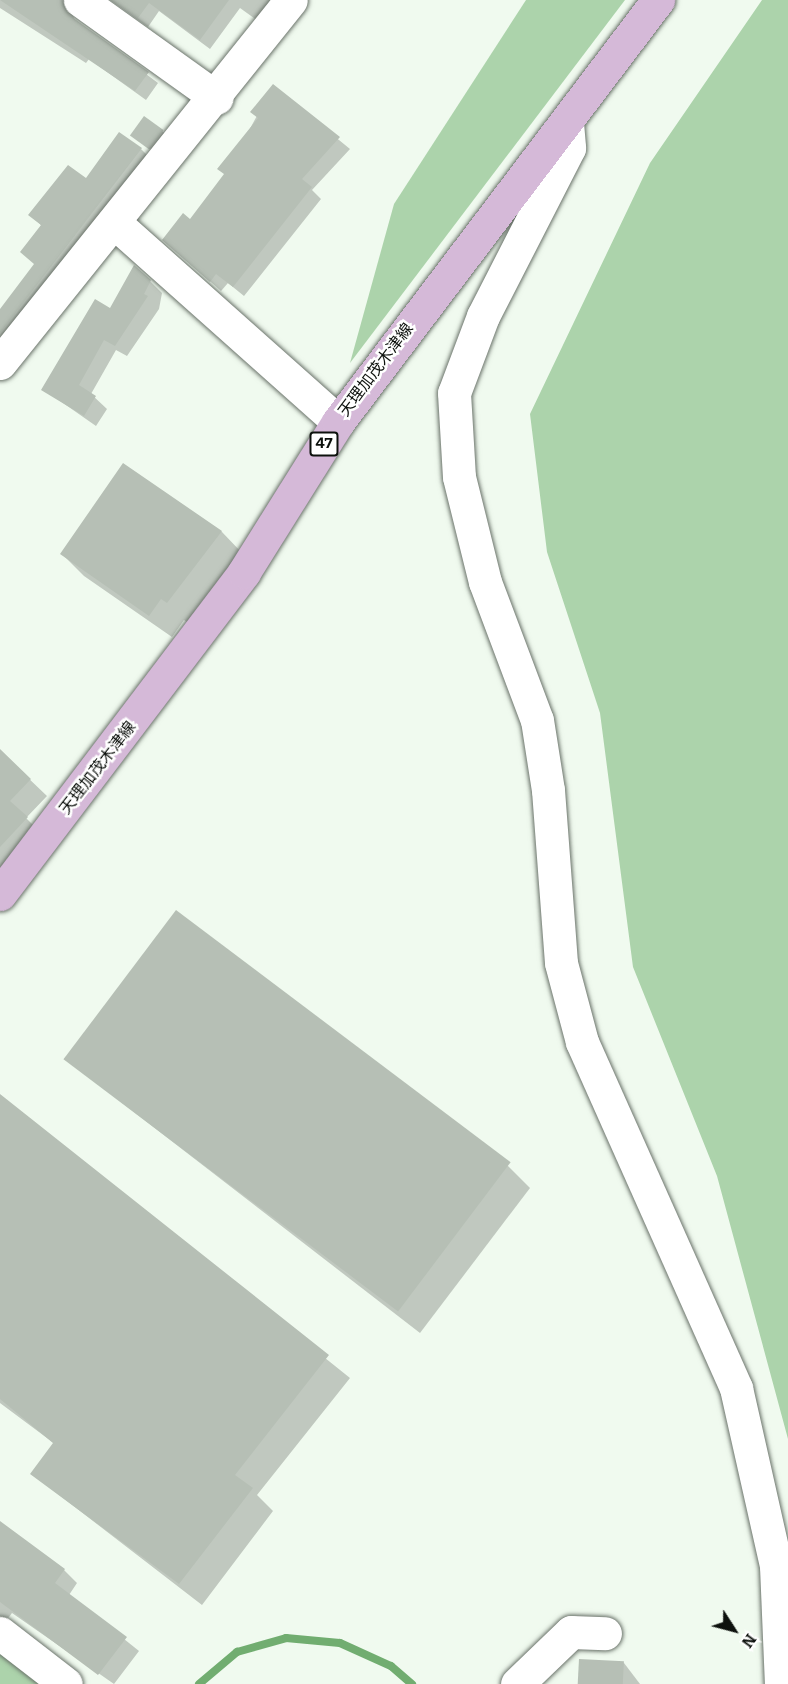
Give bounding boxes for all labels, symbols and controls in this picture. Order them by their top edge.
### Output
street label: 天理加茂木津線 [335,319,417,421]
road number: 47 [309,432,339,456]
street label: 天理加茂木津線 [56,718,140,818]
north arrow [704,1600,764,1660]
text: N [738,1630,760,1651]

